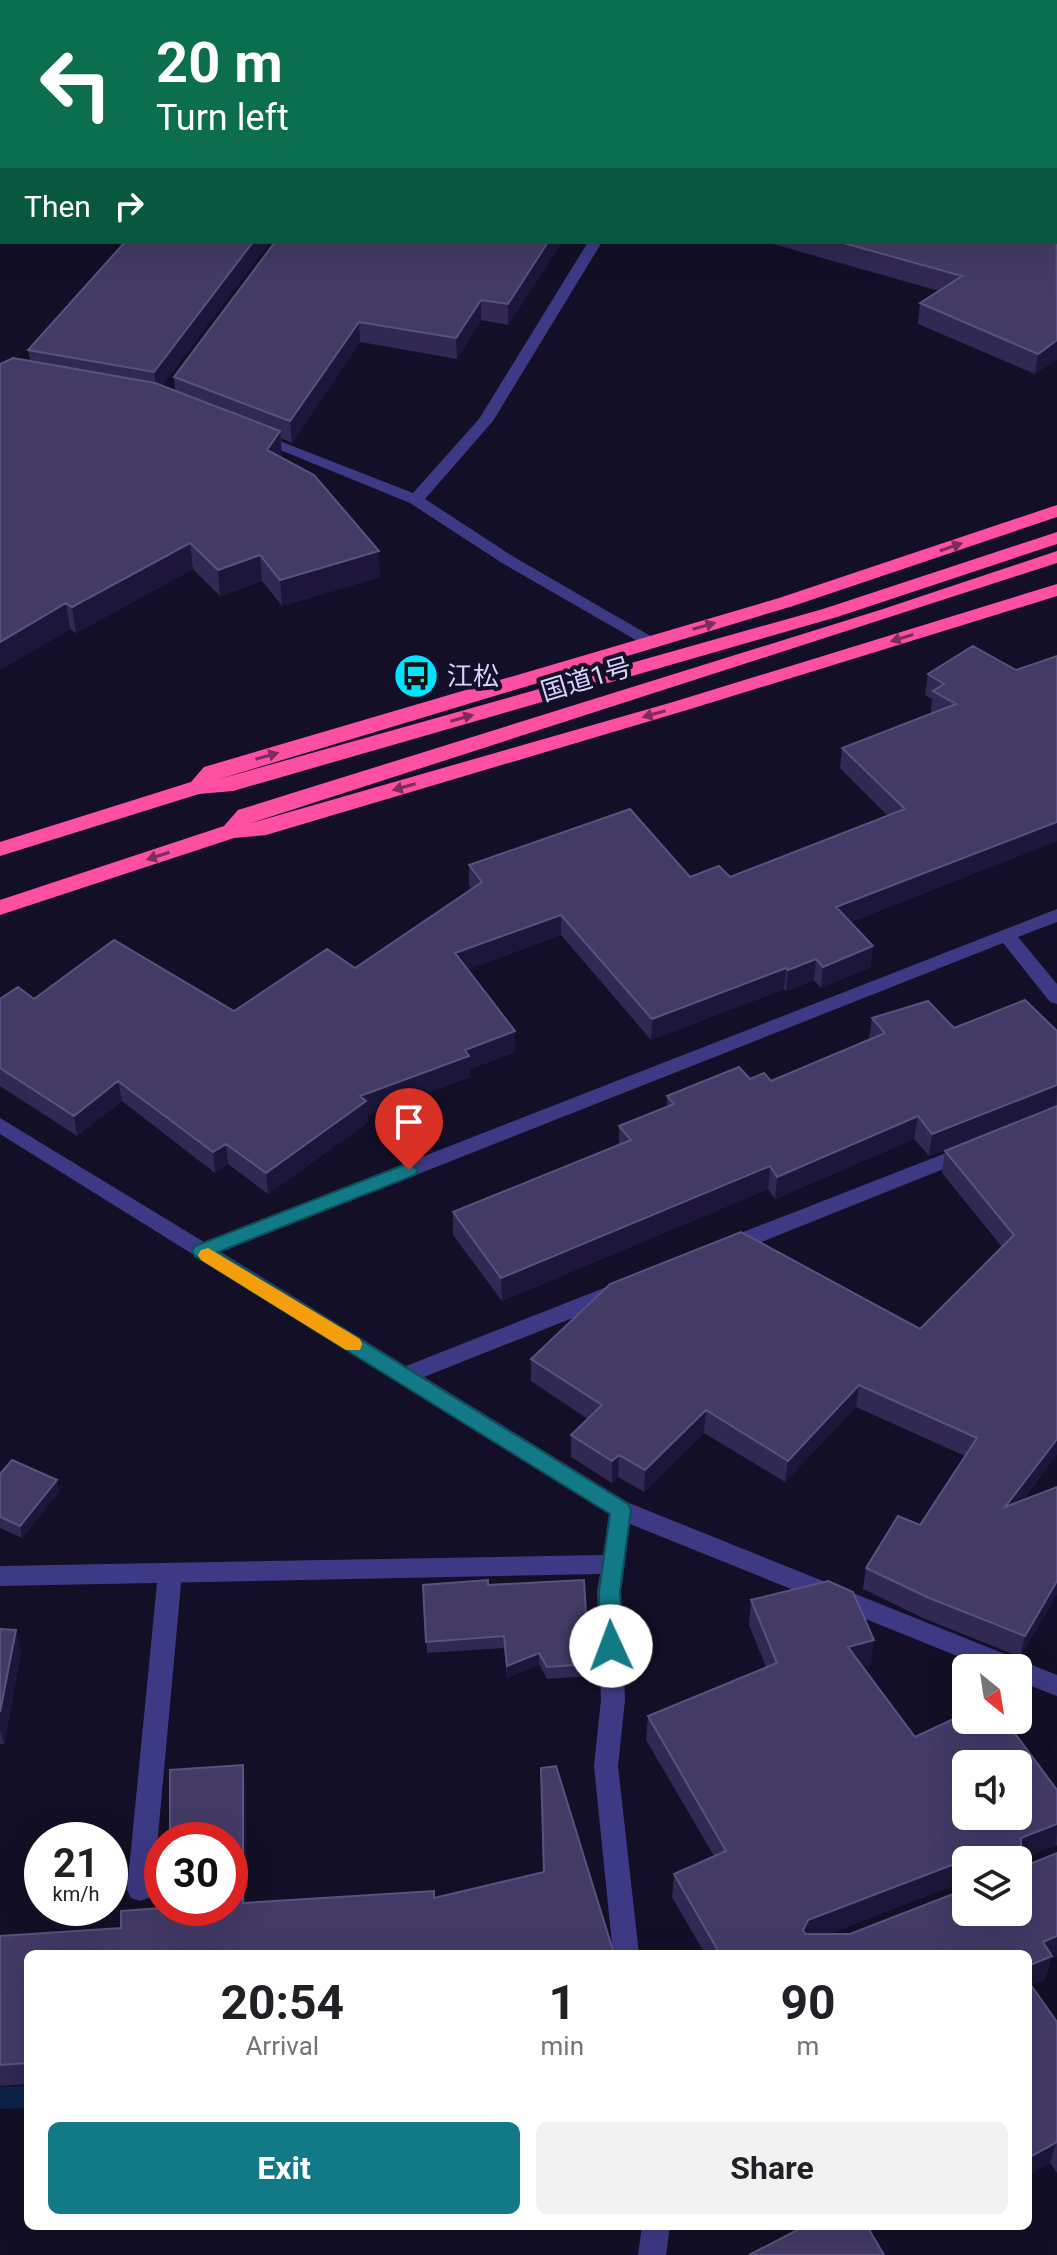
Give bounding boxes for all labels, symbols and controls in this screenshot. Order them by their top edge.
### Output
text: 20 m [156,30,283,96]
icon: left [24,32,128,136]
text: Turn left [156,97,289,139]
icon: right [107,184,151,228]
text: Then [24,189,91,224]
one-way arrow [939,540,963,552]
one-way arrow [692,619,716,632]
one-way arrow [890,632,914,644]
street label: 国道1号 [537,651,635,707]
bus stop icon: 江松 [392,652,440,700]
place label: 江松 [447,661,499,691]
one-way arrow [641,708,665,721]
one-way arrow [451,711,475,724]
one-way arrow [255,749,279,762]
one-way arrow [392,781,416,794]
one-way arrow [146,850,170,862]
pin [375,1088,443,1170]
icon: arrive [387,1100,431,1144]
position arrow [569,1604,653,1688]
north arrow [952,1654,1032,1734]
map controls [952,1654,1032,1926]
button: sound [952,1750,1032,1830]
speed limit sign: 30 [144,1822,248,1926]
text: 21 [53,1840,99,1887]
button: layers [952,1846,1032,1926]
text: km/h [53,1882,99,1906]
text: 20:54 [220,1974,344,2031]
text: 1 [549,1974,576,2031]
text: 90 [780,1974,836,2031]
text: Arrival [245,2031,319,2061]
text: min [541,2031,584,2061]
text: m [797,2031,819,2061]
button: Exit [48,2122,520,2214]
button: Share [536,2122,1008,2214]

